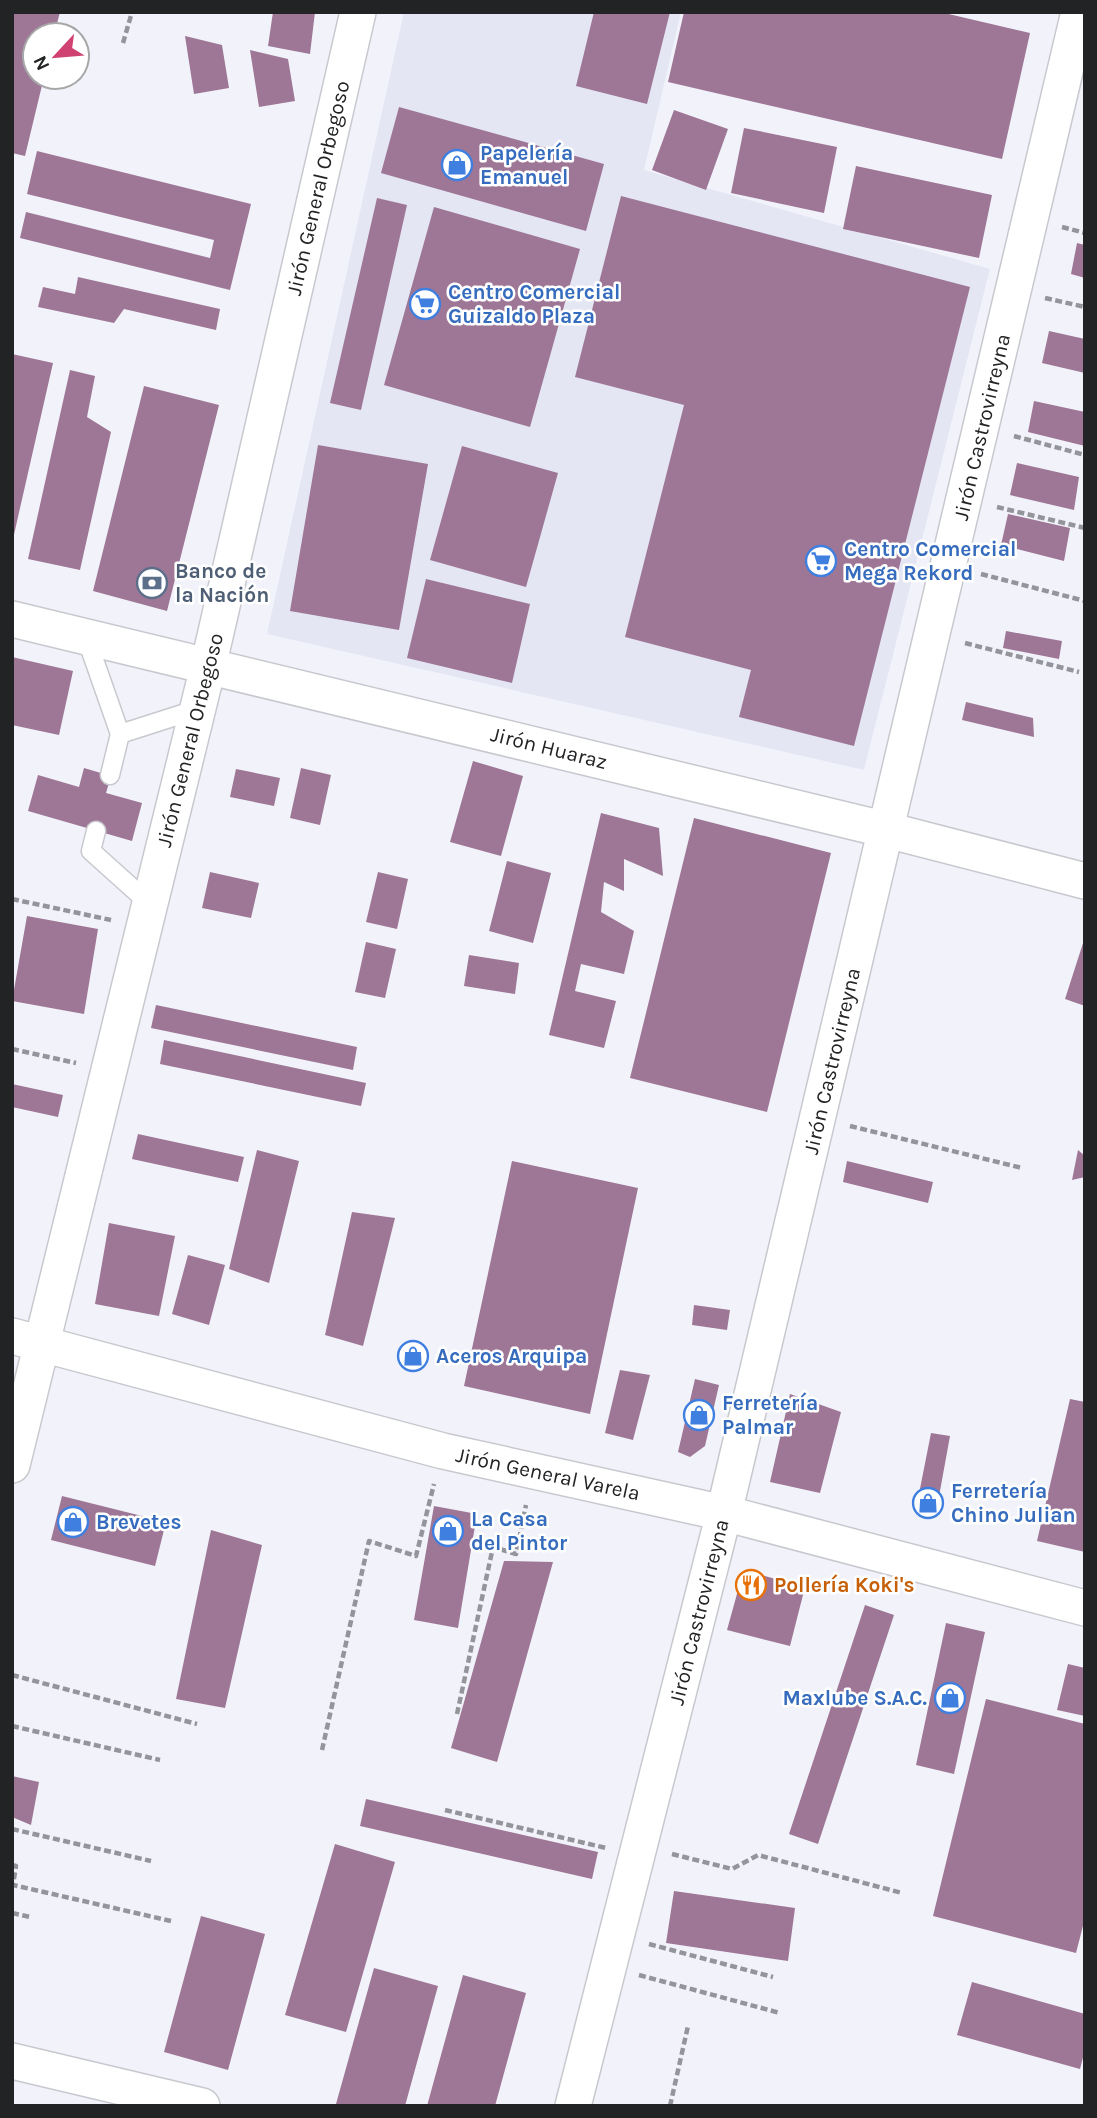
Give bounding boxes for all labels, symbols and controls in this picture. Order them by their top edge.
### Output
north arrow [21,21,91,91]
text: N [29,52,54,74]
street label: Jirón General Orbegoso [282,78,354,298]
place label: Papelería Emanuel [480,141,573,189]
shop icon: Papelería Emanuel [440,148,474,182]
place label: Centro Comercial Guizaldo Plaza [448,280,620,328]
supermarket icon: Centro Comercial Guizaldo Plaza [408,287,442,321]
street label: Jirón Castrovirreyna [949,331,1015,523]
place label: Centro Comercial Mega Rekord [844,537,1016,585]
supermarket icon: Centro Comercial Mega Rekord [804,544,838,578]
place label: Banco de la Nación [175,559,269,607]
bank icon: Banco de la Nación [135,566,169,600]
street label: Jirón General Orbegoso [152,631,228,849]
street label: Jirón Huaraz [488,722,610,774]
street label: Jirón Castrovirreyna [799,965,865,1157]
shop icon: Aceros Arquipa [396,1339,430,1373]
place label: Aceros Arquipa [436,1344,587,1369]
place label: Ferretería Palmar [722,1391,818,1439]
shop icon: Ferretería Palmar [682,1398,716,1432]
street label: Jirón General Varela [454,1443,642,1505]
place label: Ferretería Chino Julian [951,1479,1076,1527]
shop icon: Ferretería Chino Julian [911,1486,945,1520]
shop icon: Brevetes [56,1505,90,1539]
place label: La Casa del Pintor [471,1507,568,1555]
place label: Brevetes [96,1510,182,1534]
shop icon: La Casa del Pintor [431,1514,465,1548]
street label: Jirón Castrovirreyna [664,1517,734,1707]
restaurant icon: Pollería Koki's [734,1568,768,1602]
place label: Pollería Koki's [774,1573,915,1597]
shop icon: Maxlube S.A.C. [933,1681,967,1715]
place label: Maxlube S.A.C. [782,1686,927,1710]

